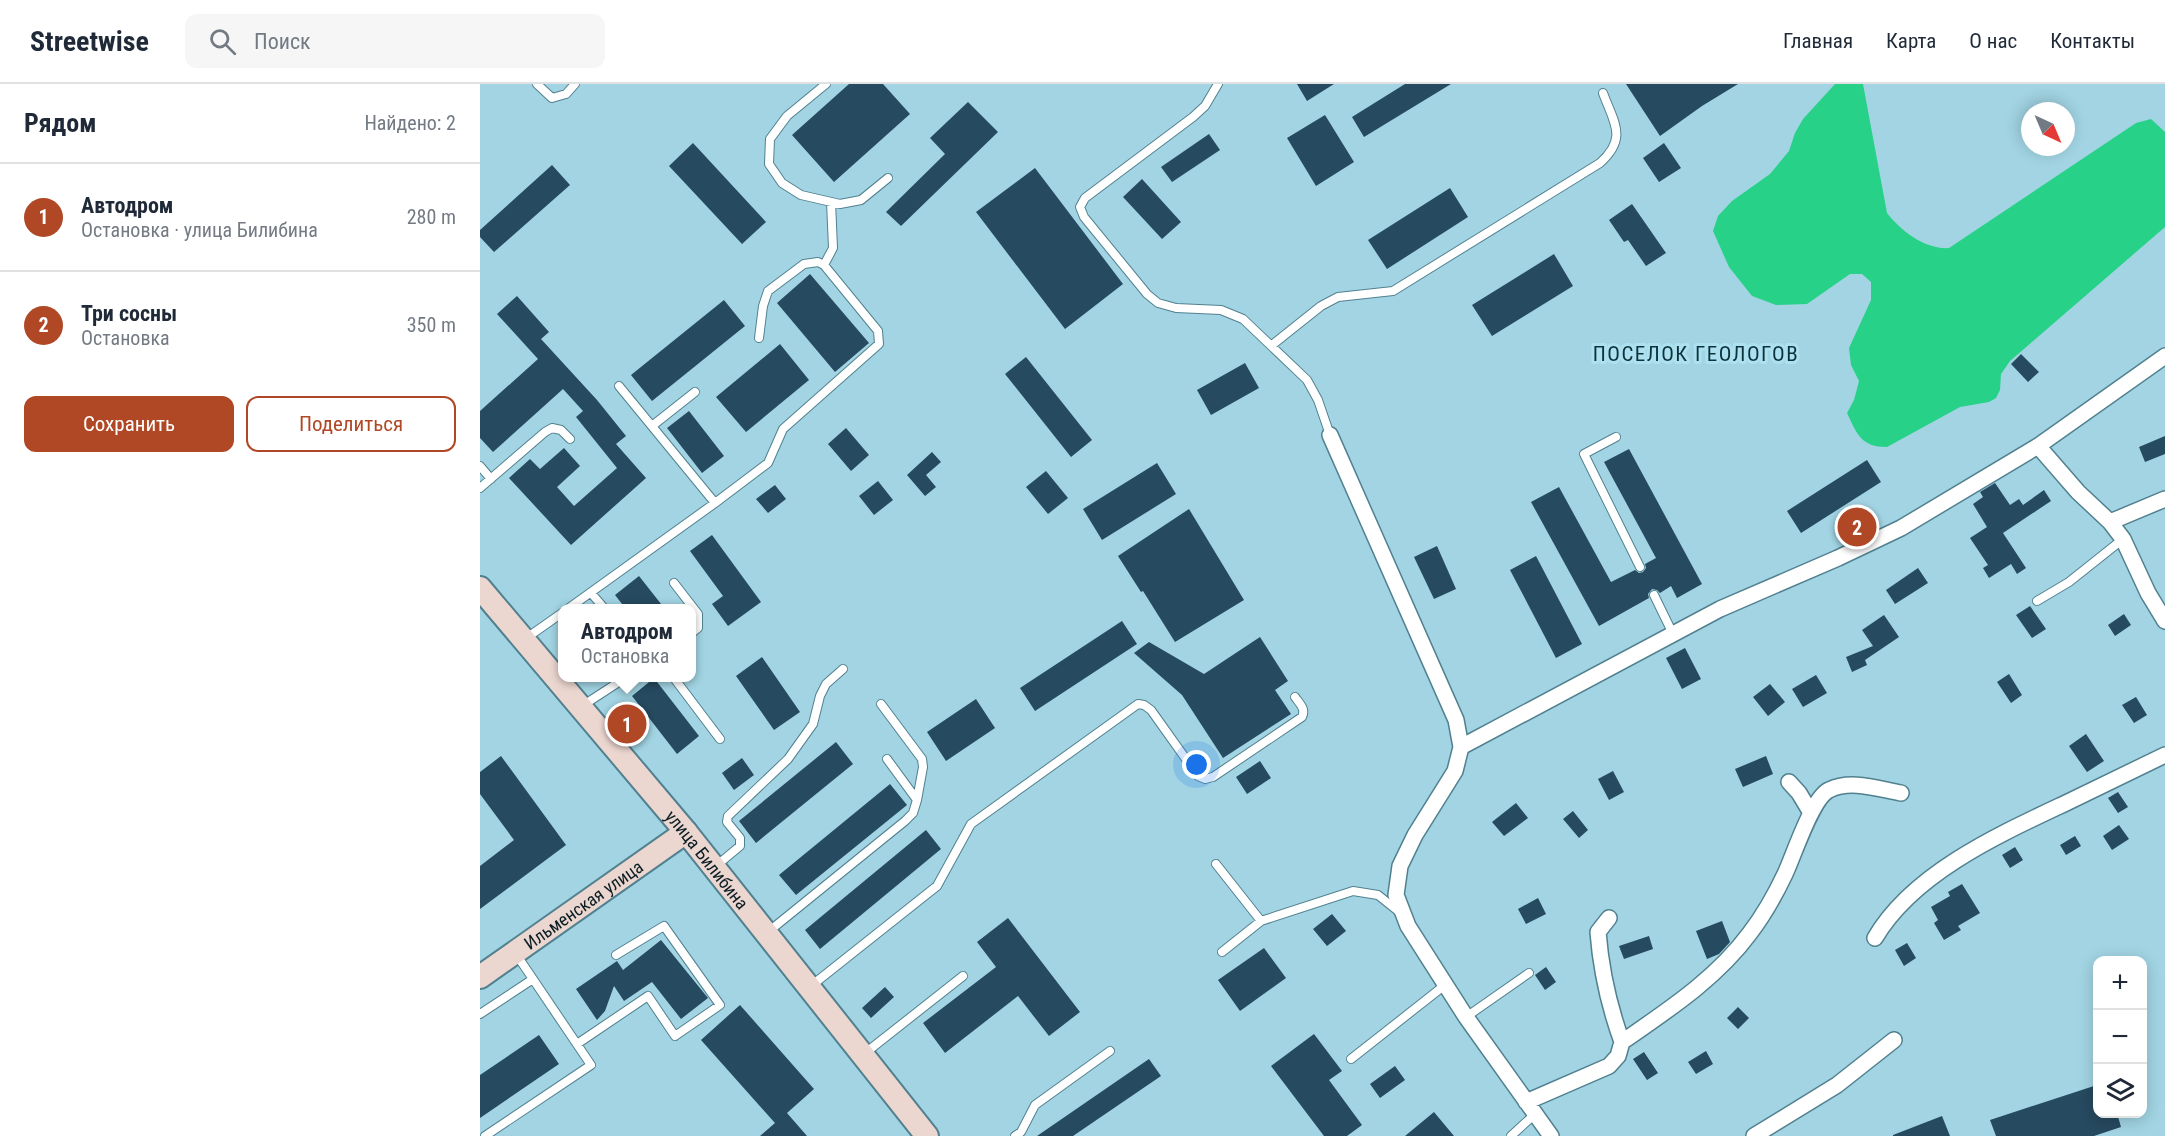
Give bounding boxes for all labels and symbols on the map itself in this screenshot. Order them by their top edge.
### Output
north arrow [2021,102,2075,156]
district label: ПОСЕЛОК ГЕОЛОГОВ [1593,342,1799,366]
pin: 2 [1838,504,1876,550]
pin: 1 [608,702,646,746]
your location [1182,750,1211,779]
street label: улица Билибина [661,806,753,913]
street label: Ильменская улица [520,855,646,953]

